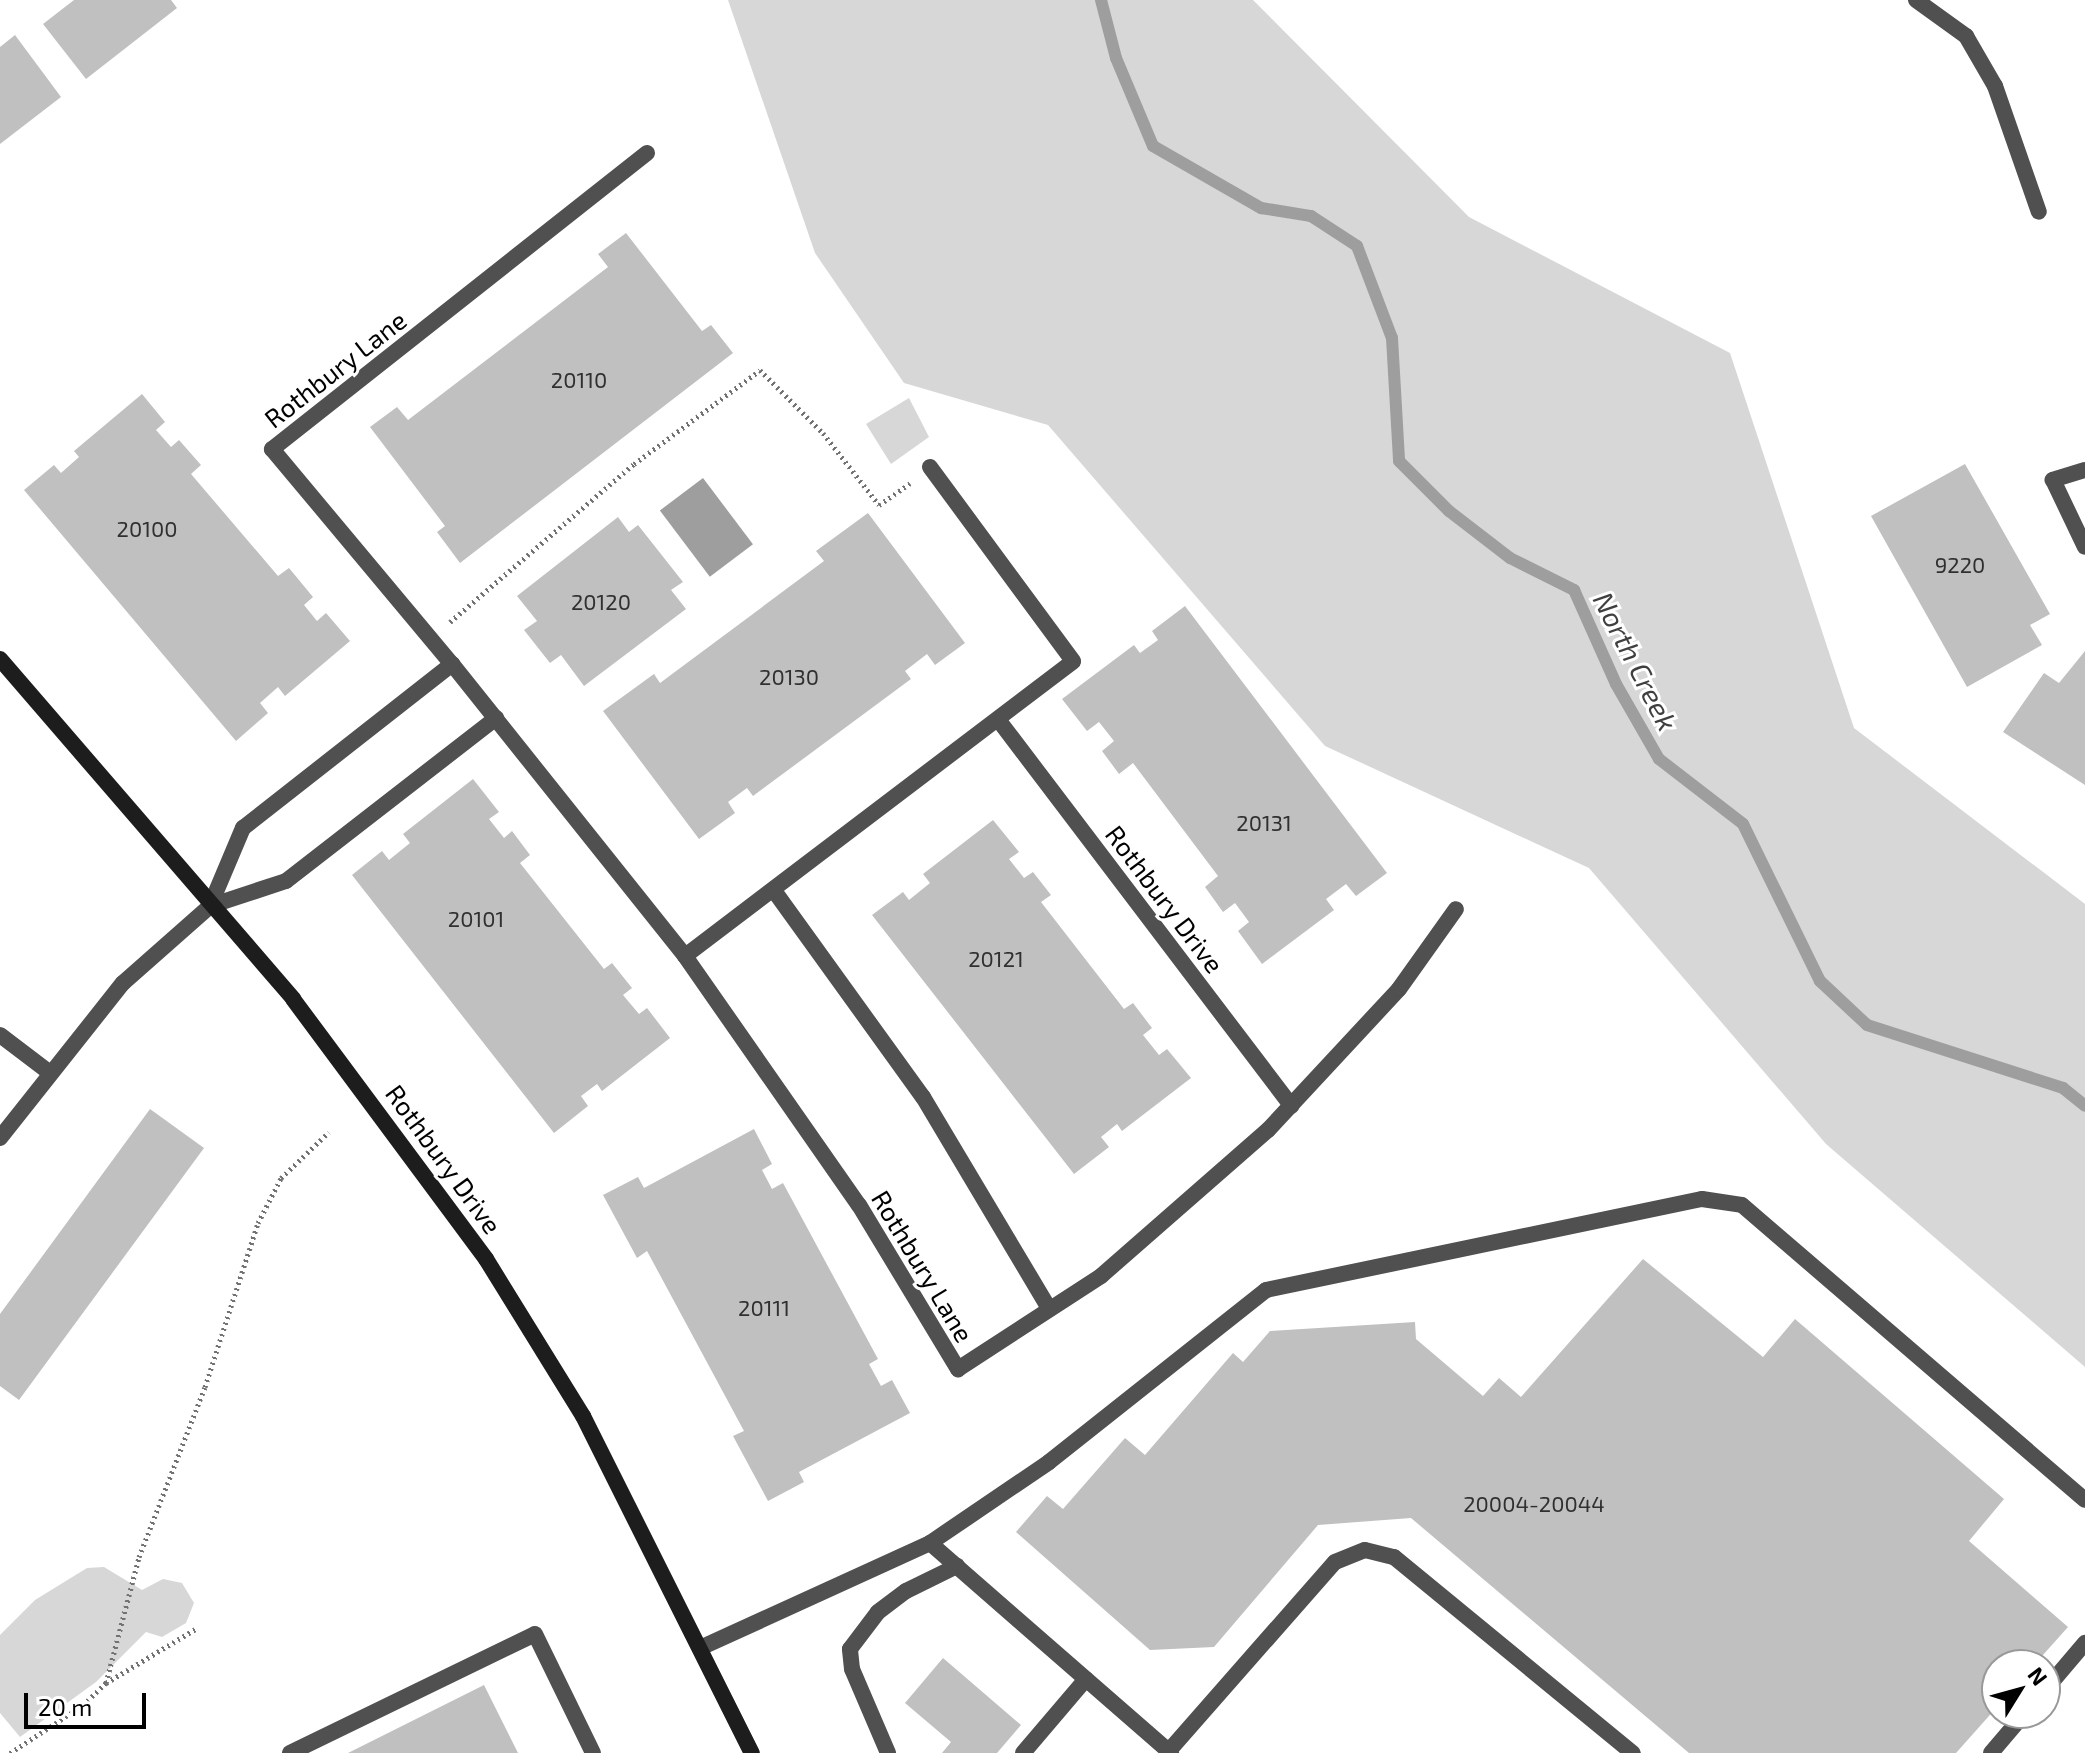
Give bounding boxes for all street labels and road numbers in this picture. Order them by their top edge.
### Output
street label: Rothbury Lane [258,304,412,434]
street label: Rothbury Drive [1099,819,1231,979]
street label: Rothbury Drive [379,1078,509,1240]
street label: Rothbury Lane [865,1184,981,1348]

